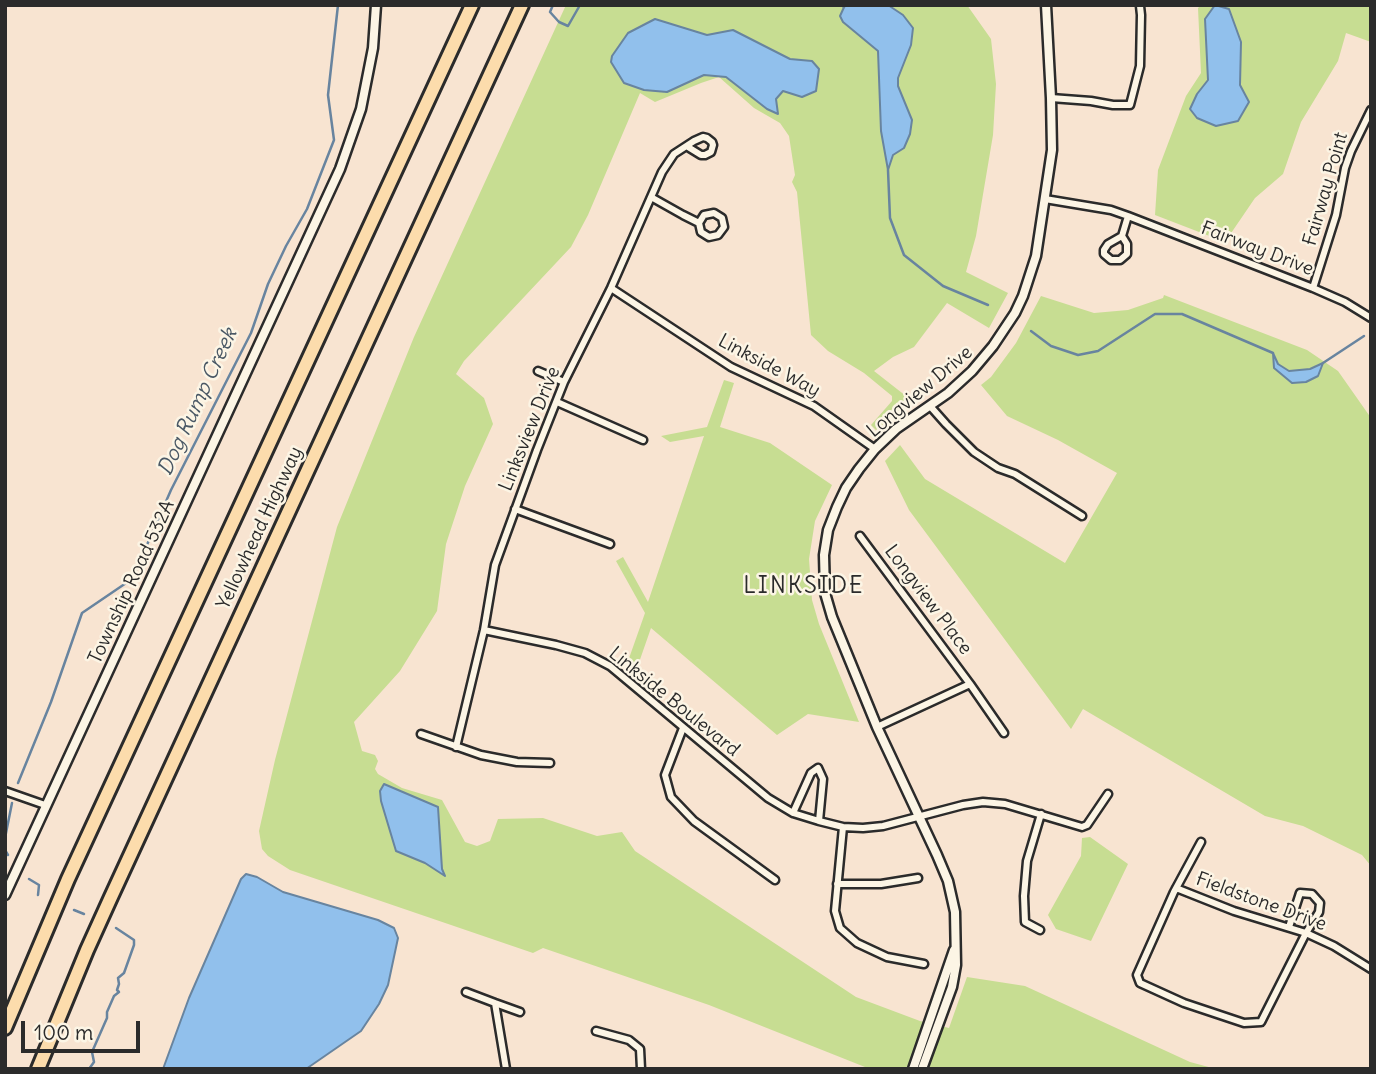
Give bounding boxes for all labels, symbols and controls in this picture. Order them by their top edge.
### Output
street label: Fairway Point [1299,130,1353,248]
street label: Fairway Drive [1198,217,1316,281]
water label: Dog Rump Creek [153,325,243,479]
street label: Linkside Way [714,330,824,402]
street label: Longview Drive [863,341,977,443]
street label: Linksview Drive [495,364,565,494]
street label: Yellowhead Highway [212,443,308,613]
street label: Township Road 532A [84,497,180,667]
street label: Longview Place [879,541,977,659]
district label: LINKSIDE [744,572,864,600]
street label: Linkside Boulevard [604,642,744,762]
street label: Fieldstone Drive [1193,868,1329,936]
scale bar [24,1007,144,1052]
text: 100 m [34,1019,93,1046]

